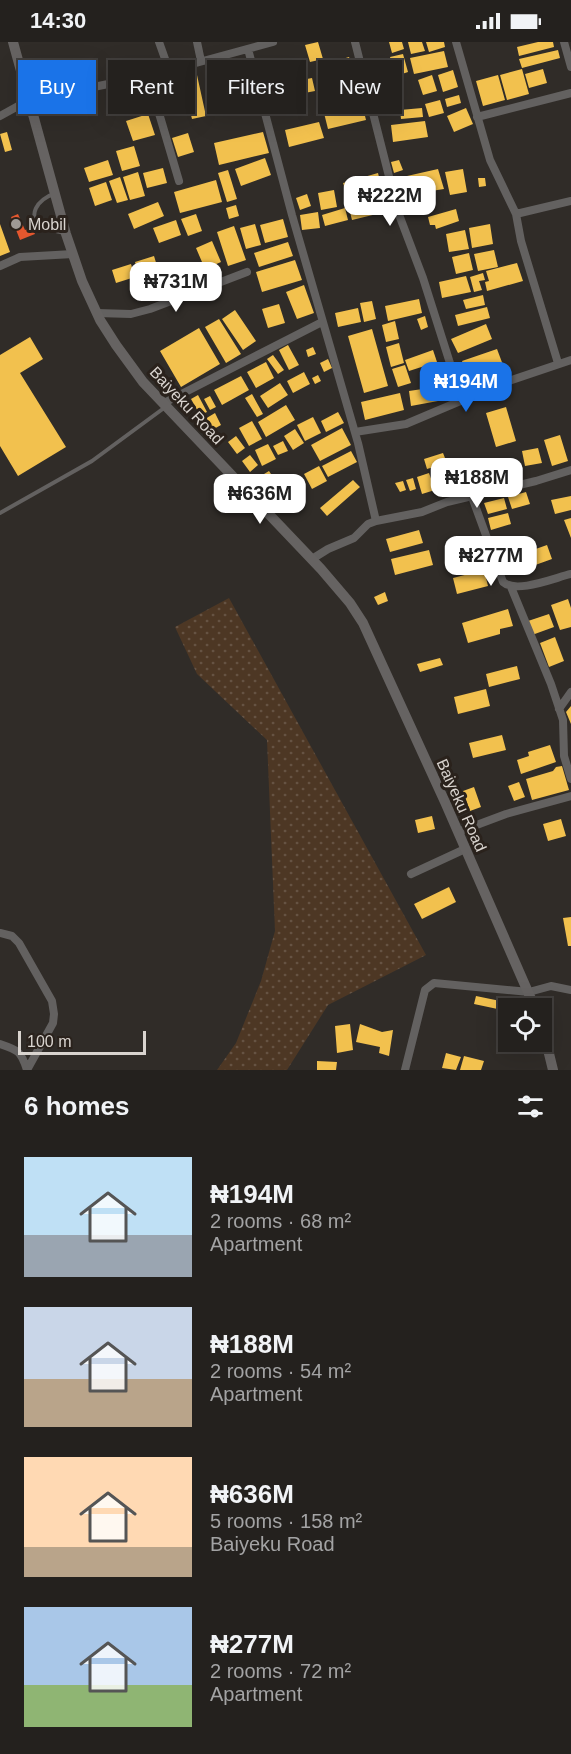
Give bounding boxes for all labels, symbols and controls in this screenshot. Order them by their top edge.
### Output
text: 14:30 [30,8,86,33]
chip: Buy [18,60,96,114]
chip: Rent [108,60,195,114]
chip: Filters [207,60,306,114]
chip: New [318,60,402,114]
pin: ₦222M [348,176,432,227]
text: ₦222M [358,184,422,206]
place label: Mobil [28,216,66,233]
marker: Mobil [9,217,23,231]
pin: ₦731M [134,262,218,313]
text: ₦731M [144,270,208,292]
pin: ₦194M [424,362,508,413]
street label: Baiyeku Road [146,363,227,448]
text: ₦194M [434,370,498,392]
pin: ₦188M [435,458,519,509]
text: ₦188M [445,466,509,488]
pin: ₦636M [218,474,302,525]
text: ₦636M [228,482,292,504]
pin: ₦277M [449,536,533,587]
text: ₦277M [459,544,523,566]
street label: Baiyeku Road [434,756,490,854]
map controls [498,998,552,1052]
button: locate [498,998,552,1052]
scale bar [18,1028,146,1055]
text: 100 m [27,1033,71,1050]
icon: filters [514,1090,547,1123]
text: 6 homes [24,1091,130,1121]
text: ₦194M [210,1179,294,1209]
icon: home [72,1181,144,1253]
text: 2 rooms · 68 m² [210,1210,351,1232]
text: Apartment [210,1233,302,1255]
text: ₦188M [210,1329,294,1359]
icon: home [72,1331,144,1403]
text: 2 rooms · 54 m² [210,1360,351,1382]
text: Apartment [210,1383,302,1405]
text: ₦636M [210,1479,294,1509]
icon: home [72,1481,144,1553]
text: 5 rooms · 158 m² [210,1510,362,1532]
text: Baiyeku Road [210,1533,335,1555]
text: ₦277M [210,1629,294,1659]
icon: home [72,1631,144,1703]
text: 2 rooms · 72 m² [210,1660,351,1682]
text: Apartment [210,1683,302,1705]

